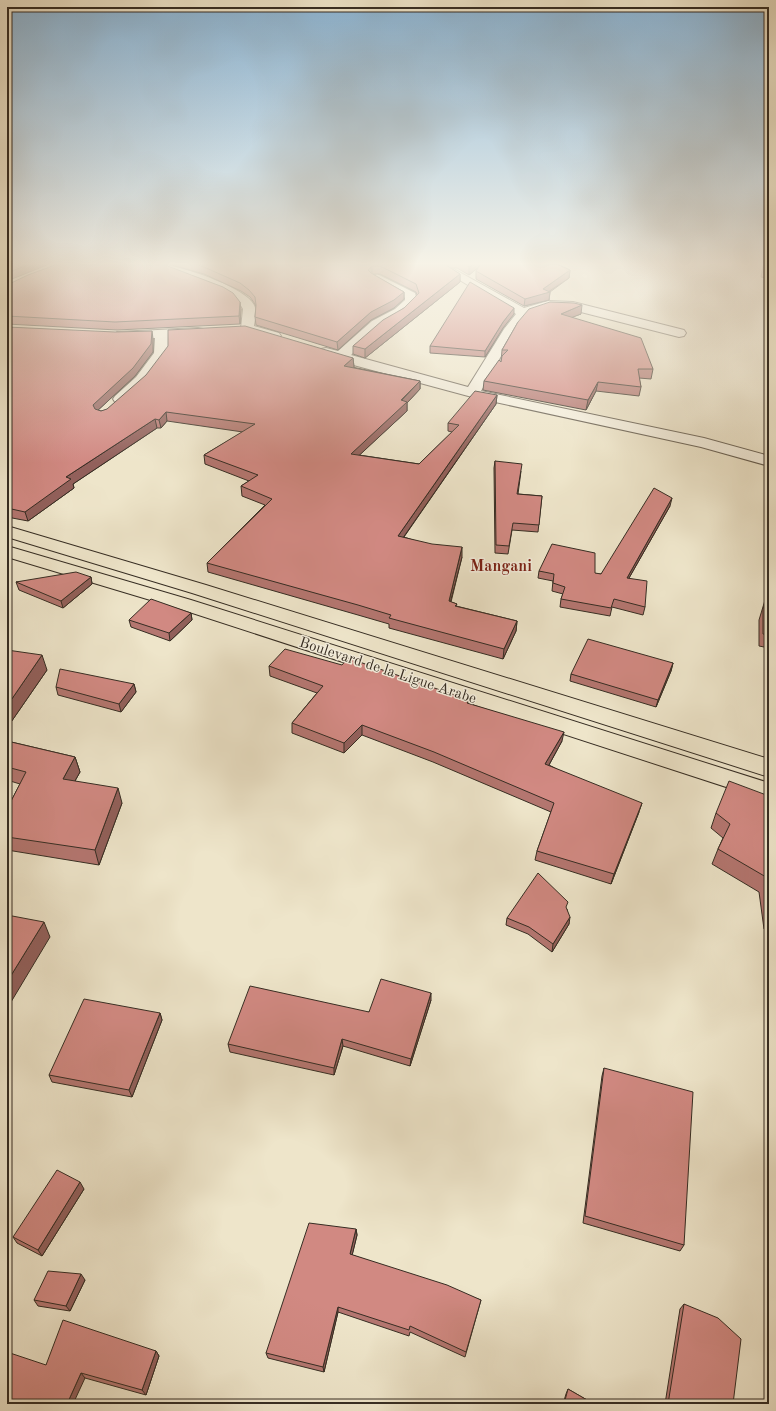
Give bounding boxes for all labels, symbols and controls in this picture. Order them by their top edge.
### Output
district label: Mangani [470,559,532,575]
street label: Boulevard de la Ligue Arabe [297,636,478,707]

